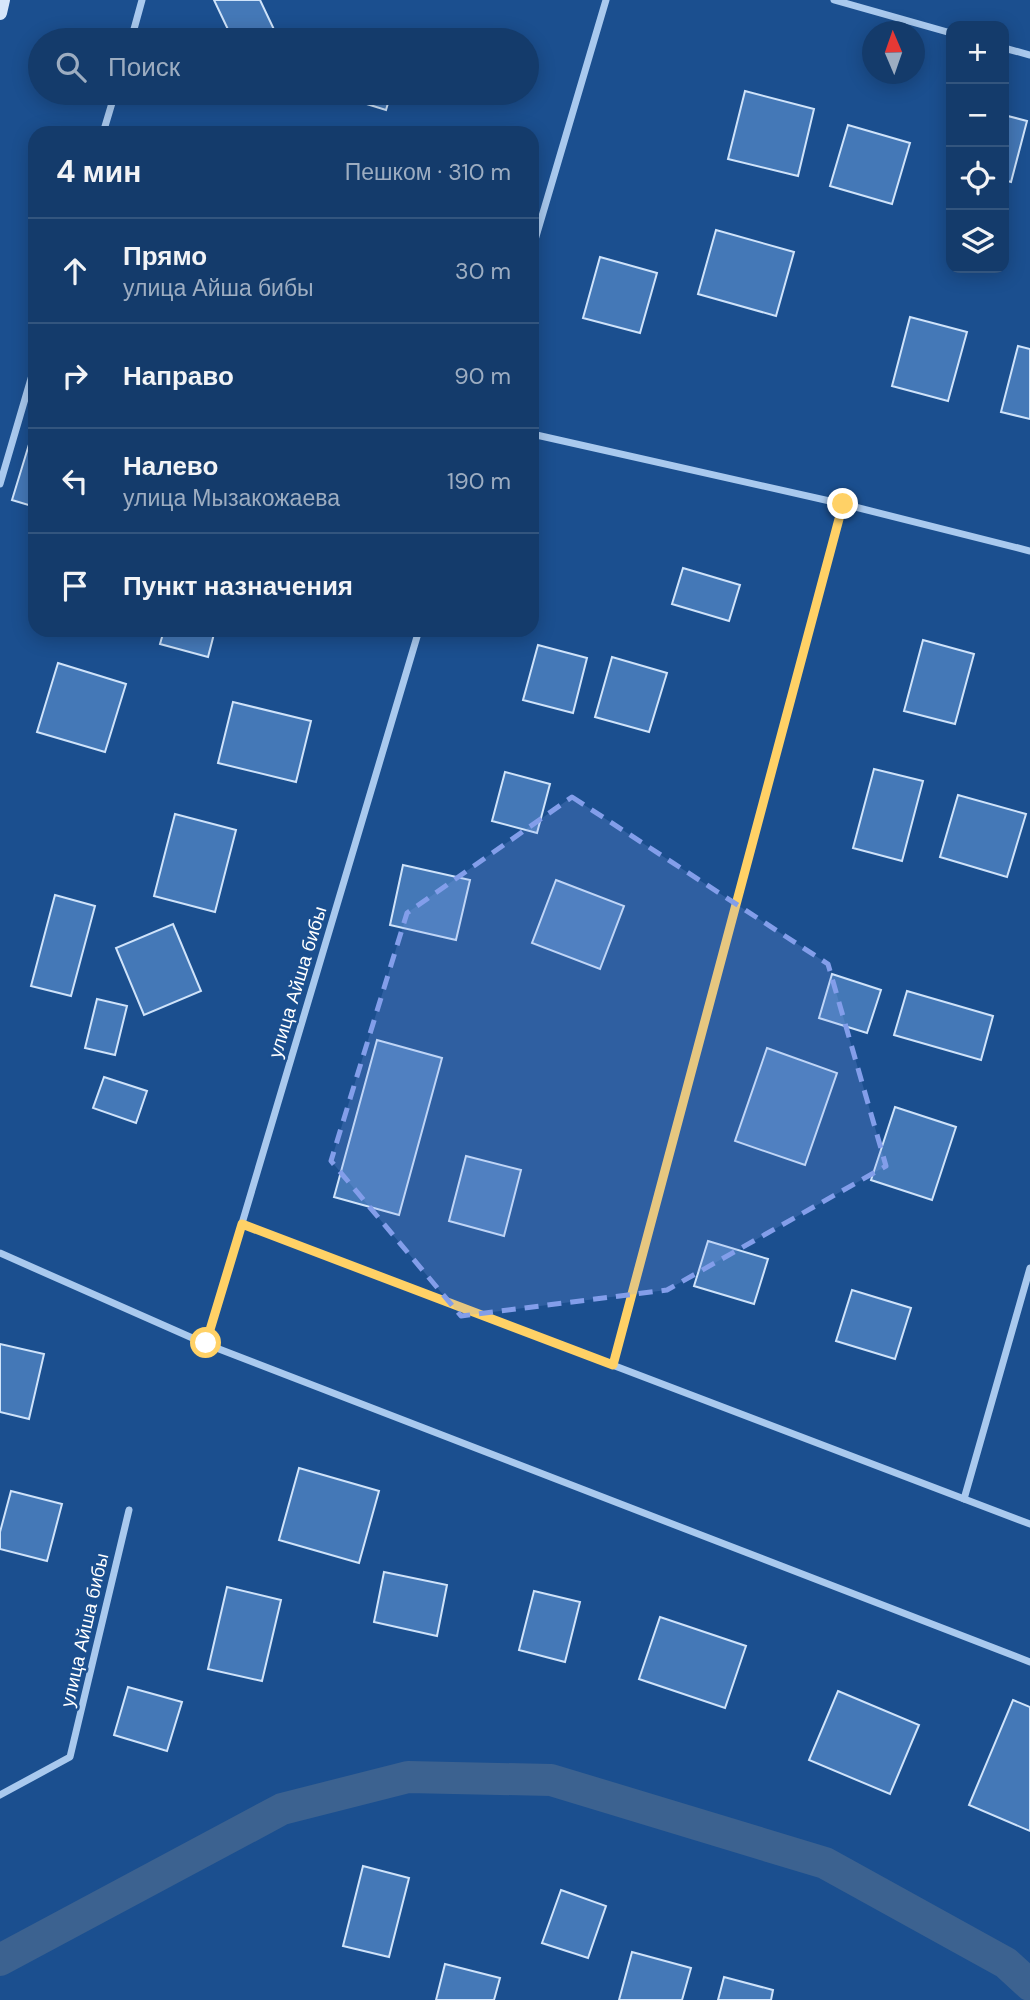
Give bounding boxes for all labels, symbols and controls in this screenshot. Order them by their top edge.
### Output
north arrow [862,21,925,84]
map controls [946,21,1009,273]
button: + [946,21,1009,84]
search box [28,28,539,105]
icon: search [52,48,90,86]
text: Поиск [108,50,180,84]
button: − [946,84,1009,147]
button: locate [946,147,1009,210]
text: 4 мин [56,152,141,191]
text: Пешком · 310 m [345,157,511,187]
button: layers [946,210,1009,273]
text: Прямо [123,239,207,273]
icon: ahead [56,252,94,290]
text: 30 m [455,256,511,286]
text: улица Айша бибы [123,273,314,303]
icon: right [56,357,94,395]
text: Направо [123,359,234,393]
text: 90 m [454,361,511,391]
text: Налево [123,449,218,483]
icon: left [56,462,94,500]
text: 190 m [447,466,511,496]
text: улица Мызакожаева [123,483,340,513]
route end [827,488,858,519]
icon: arrive [56,567,94,605]
text: Пункт назначения [123,569,353,603]
street label: улица Айша бибы [263,903,332,1061]
route start [190,1327,221,1358]
street label: улица Айша бибы [55,1551,114,1710]

